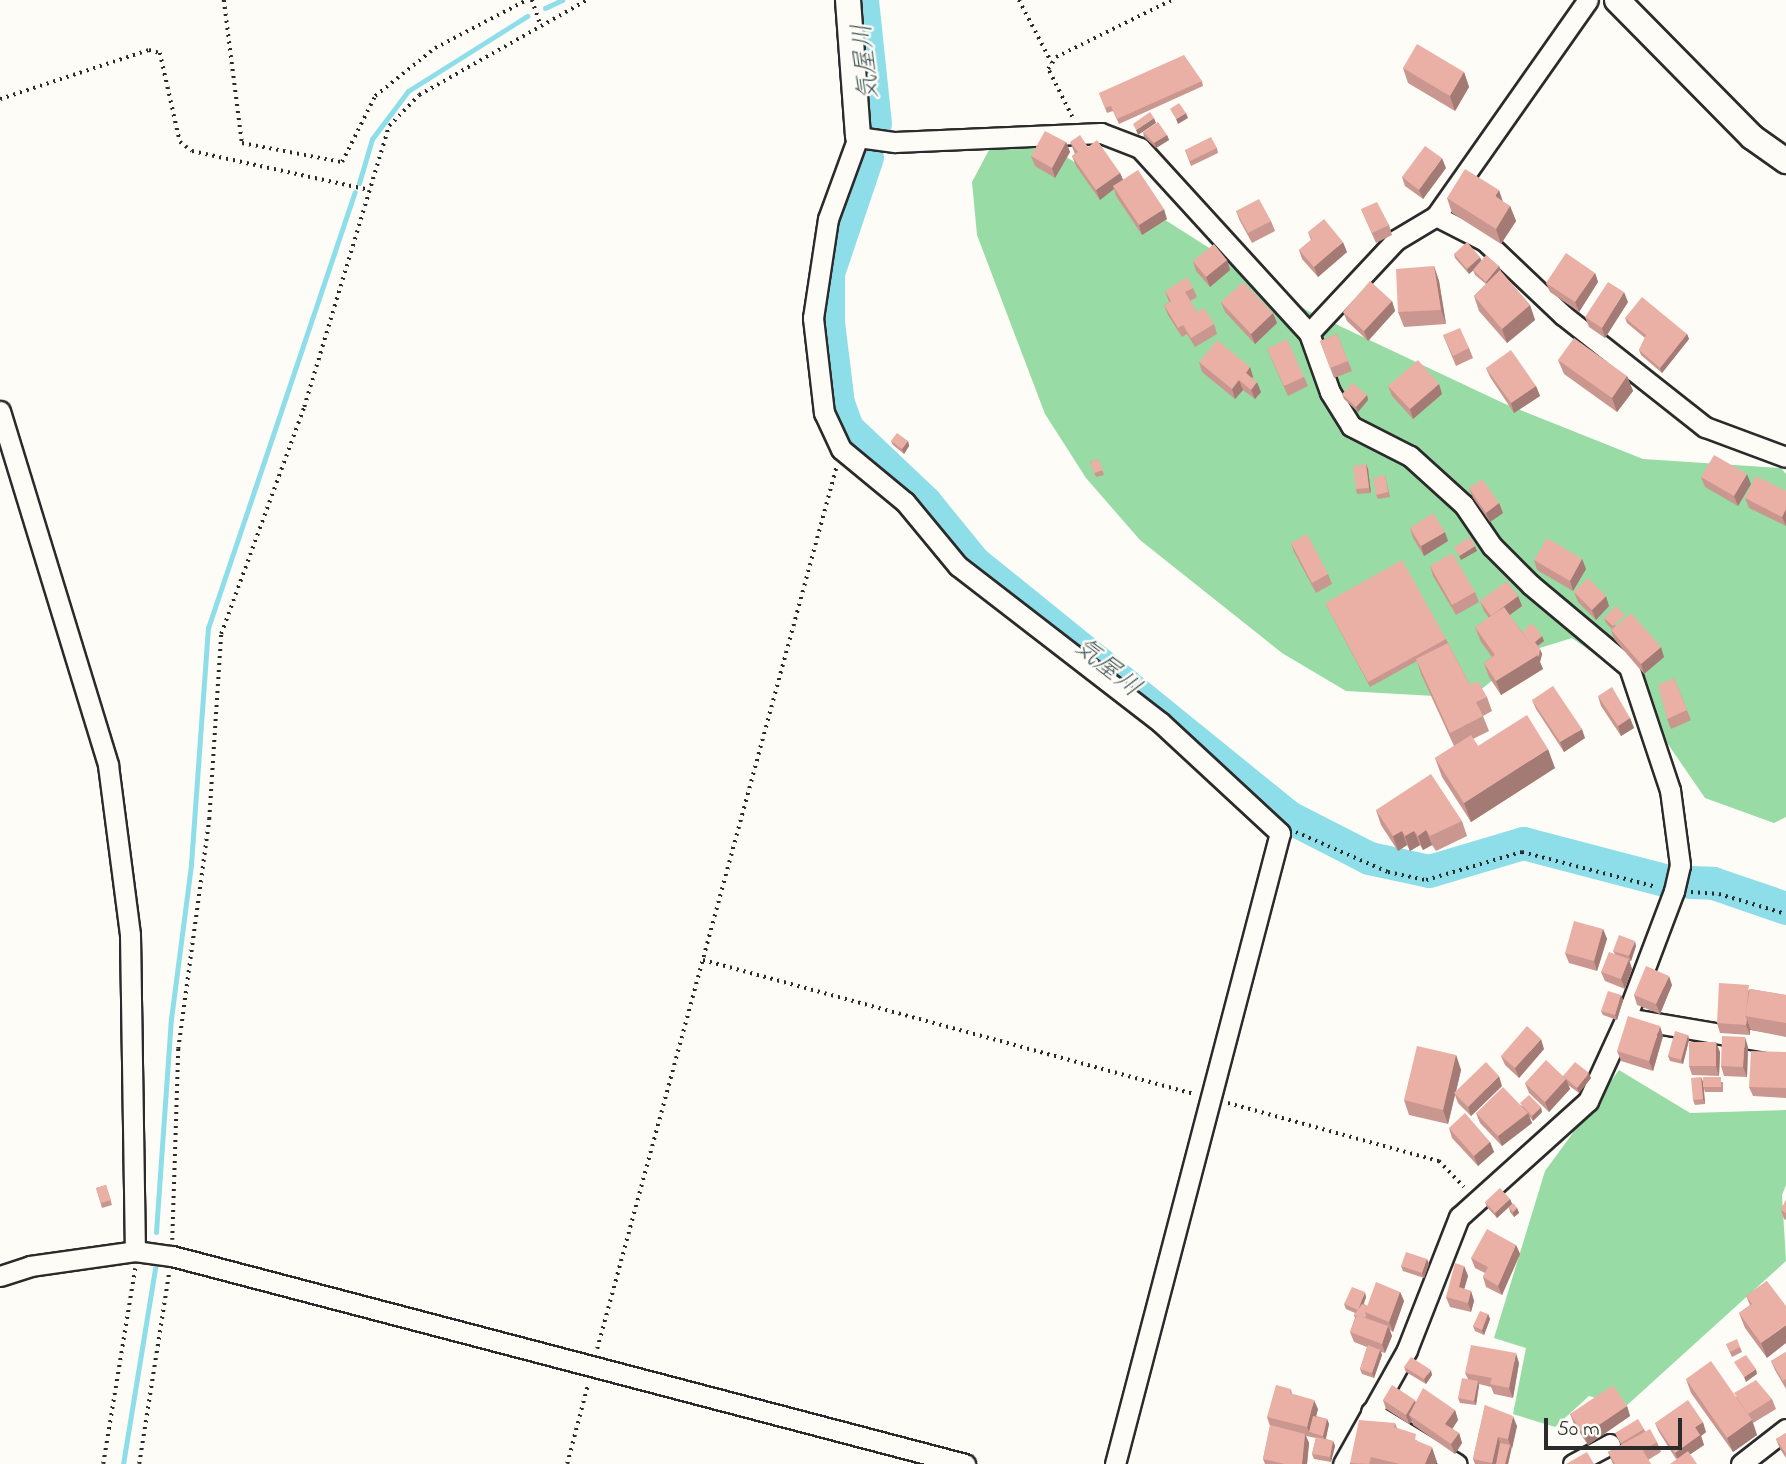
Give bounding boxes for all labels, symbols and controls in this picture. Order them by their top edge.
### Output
water label: 気屋川 [848,22,888,102]
water label: 気屋川 [1066,632,1146,706]
scale bar [1548,1404,1686,1448]
text: 50 m [1557,1415,1600,1445]

